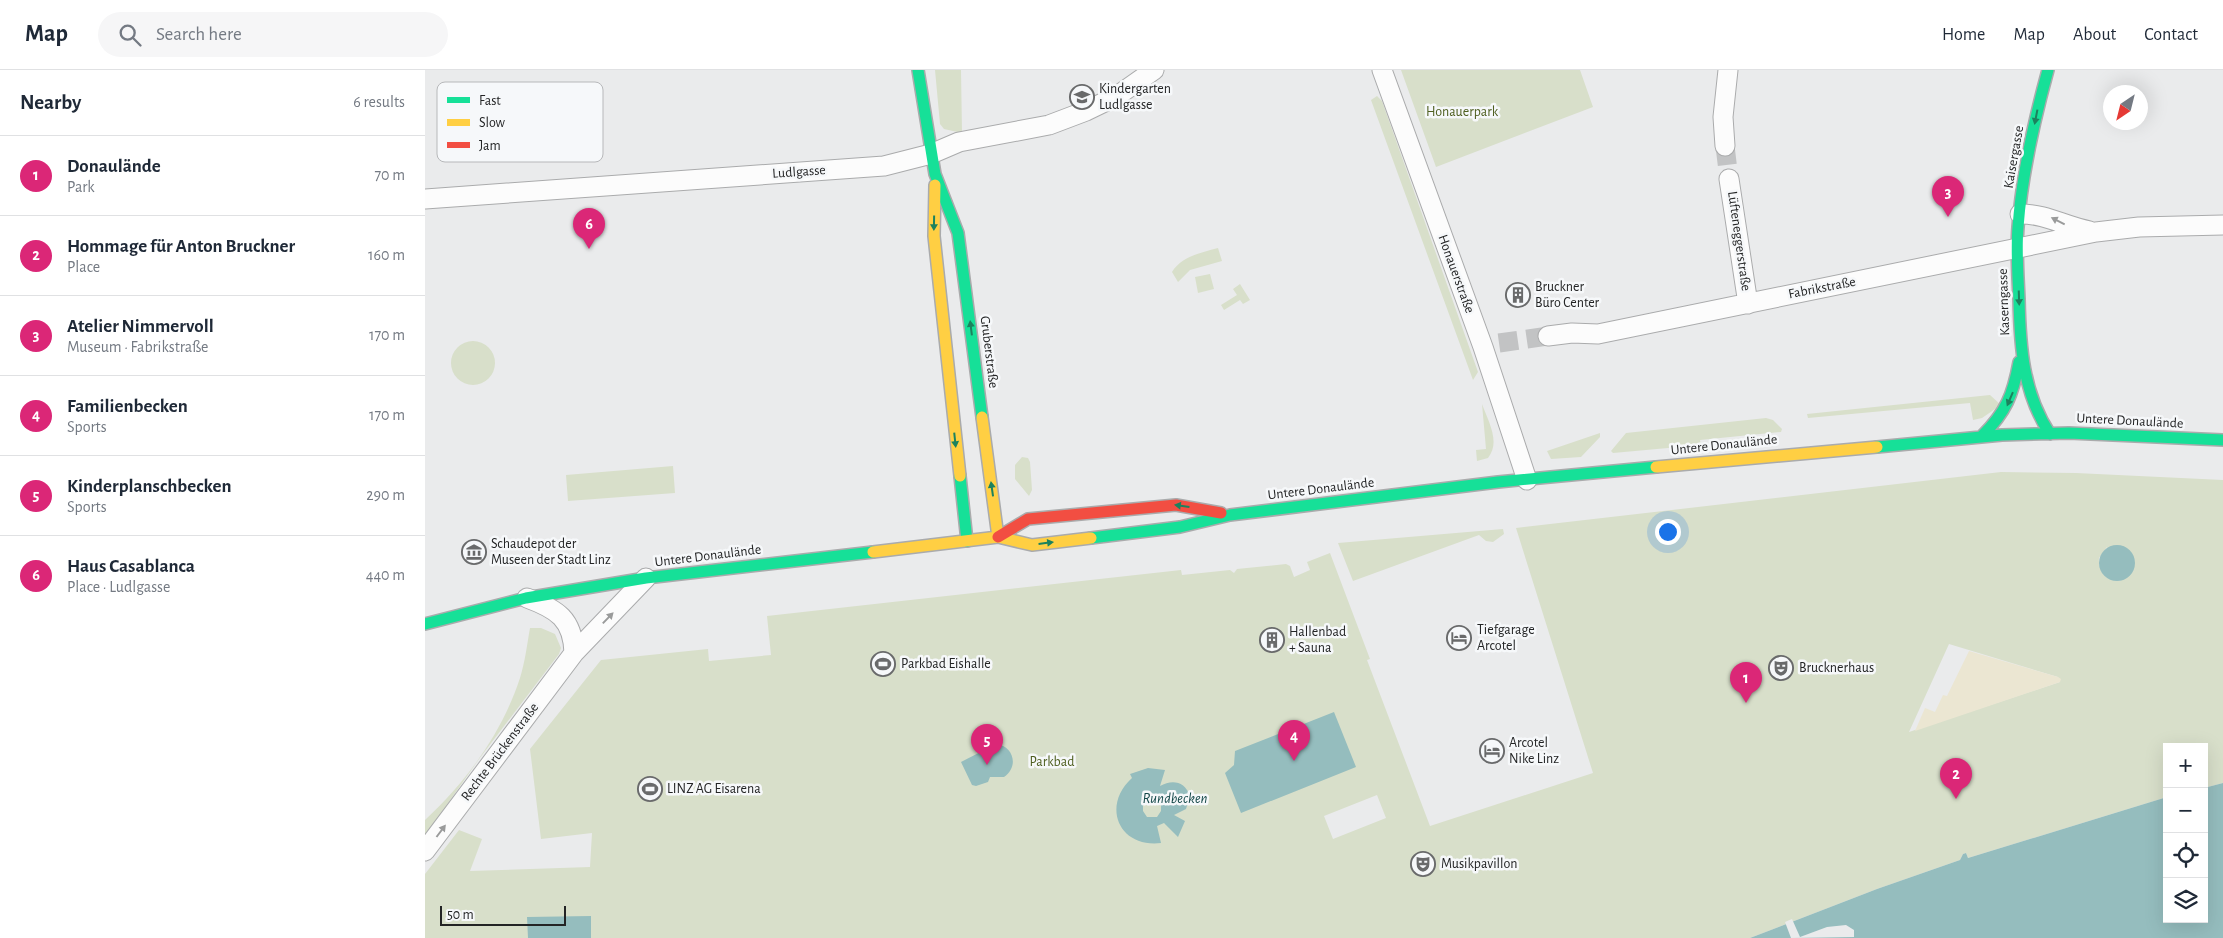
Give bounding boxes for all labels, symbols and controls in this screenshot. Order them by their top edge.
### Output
search box [98,12,448,57]
icon: search [116,21,144,49]
text: Map [25,22,68,46]
text: Search here [156,25,242,44]
text: Home [1942,26,1985,44]
text: Map [2013,26,2045,44]
text: About [2073,26,2116,44]
text: Contact [2144,26,2198,44]
legend [437,82,603,162]
place label: Kindergarten Ludlgasse [1099,82,1171,112]
school or university icon: Kindergarten Ludlgasse [1069,84,1095,110]
north arrow [2103,85,2148,130]
text: Nearby [20,92,81,113]
text: 6 results [353,94,405,110]
text: Fast [479,94,501,108]
park label: Honauerpark [1426,105,1499,119]
one-way arrow [2032,110,2040,126]
text: Slow [479,116,506,130]
street label: Kaisergasse [2002,125,2026,189]
text: Jam [479,139,501,153]
text: Donaulände [67,157,161,176]
street label: Ludlgasse [772,163,826,181]
text: 1 [33,167,39,183]
text: 70 m [374,167,405,183]
pin: 3 [1932,176,1964,217]
text: Park [67,179,95,195]
street label: Lüfteneggerstraße [1725,190,1753,292]
pin: 6 [573,208,605,249]
one-way arrow [930,215,938,231]
one-way arrow [2051,217,2065,225]
street label: Honauerstraße [1435,233,1477,315]
text: Hommage für Anton Bruckner [67,237,295,256]
text: 2 [32,247,40,263]
text: 160 m [368,247,405,263]
text: Place [67,259,100,275]
street label: Kaserngasse [1996,268,2012,336]
street label: Fabrikstraße [1787,275,1857,301]
place label: Bruckner Büro Center [1535,280,1600,310]
building icon: Bruckner Büro Center [1505,282,1531,308]
one-way arrow [2015,291,2023,307]
street label: Gruberstraße [978,315,1000,389]
text: Atelier Nimmervoll [67,317,214,336]
one-way arrow [966,319,974,335]
text: 3 [33,327,39,343]
text: 170 m [369,327,405,343]
text: Museum · Fabrikstraße [67,339,208,355]
one-way arrow [2006,392,2014,406]
text: Familienbecken [67,397,188,416]
text: 4 [32,407,40,423]
text: 170 m [369,407,405,423]
street label: Untere Donaulände [2076,411,2184,431]
text: Sports [67,419,107,435]
street label: Untere Donaulände [1670,432,1778,458]
one-way arrow [951,433,959,449]
street label: Untere Donaulände [1267,476,1375,502]
text: Kinderplanschbecken [67,477,232,496]
one-way arrow [987,480,995,496]
text: 5 [33,487,39,503]
text: 290 m [366,487,405,503]
text: Sports [67,499,107,515]
one-way arrow [1174,502,1190,510]
your location [1655,519,1681,545]
place label: Schaudepot der Museen der Stadt Linz [491,537,611,567]
museum icon: Schaudepot der Museen der Stadt Linz [461,539,487,565]
one-way arrow [1039,539,1055,547]
street label: Untere Donaulände [654,543,762,569]
text: Haus Casablanca [67,557,195,576]
text: 6 [32,567,40,583]
text: 440 m [366,567,405,583]
text: Place · Ludlgasse [67,579,170,595]
one-way arrow [602,612,614,624]
place label: Tiefgarage Arcotel [1477,623,1535,653]
place label: Hallenbad + Sauna [1289,625,1346,655]
hotel icon: Tiefgarage Arcotel [1446,625,1472,651]
building icon: Hallenbad + Sauna [1259,627,1285,653]
sports icon: Parkbad Eishalle [870,651,896,677]
theatre icon: Brucknerhaus [1768,655,1794,681]
place label: Parkbad Eishalle [901,657,991,671]
place label: Brucknerhaus [1799,661,1874,675]
pin: 1 [1730,662,1762,703]
street label: Rechte Brückenstraße [459,701,541,803]
pin: 4 [1278,720,1310,761]
pin: 5 [971,724,1003,765]
place label: Arcotel Nike Linz [1509,736,1559,766]
hotel icon: Arcotel Nike Linz [1479,738,1505,764]
map controls [2163,743,2208,923]
button: + [2163,743,2208,788]
park label: Parkbad [1029,755,1075,769]
pin: 2 [1940,758,1972,799]
sports icon: LINZ AG Eisarena [637,776,663,802]
place label: LINZ AG Eisarena [667,782,761,796]
button: − [2163,788,2208,833]
water label: Rundbecken [1142,791,1208,806]
one-way arrow [436,824,446,838]
button: locate [2163,833,2208,878]
theatre icon: Musikpavillon [1410,851,1436,877]
place label: Musikpavillon [1441,857,1517,871]
button: layers [2163,878,2208,923]
scale bar [440,903,566,926]
text: 50 m [447,908,474,922]

